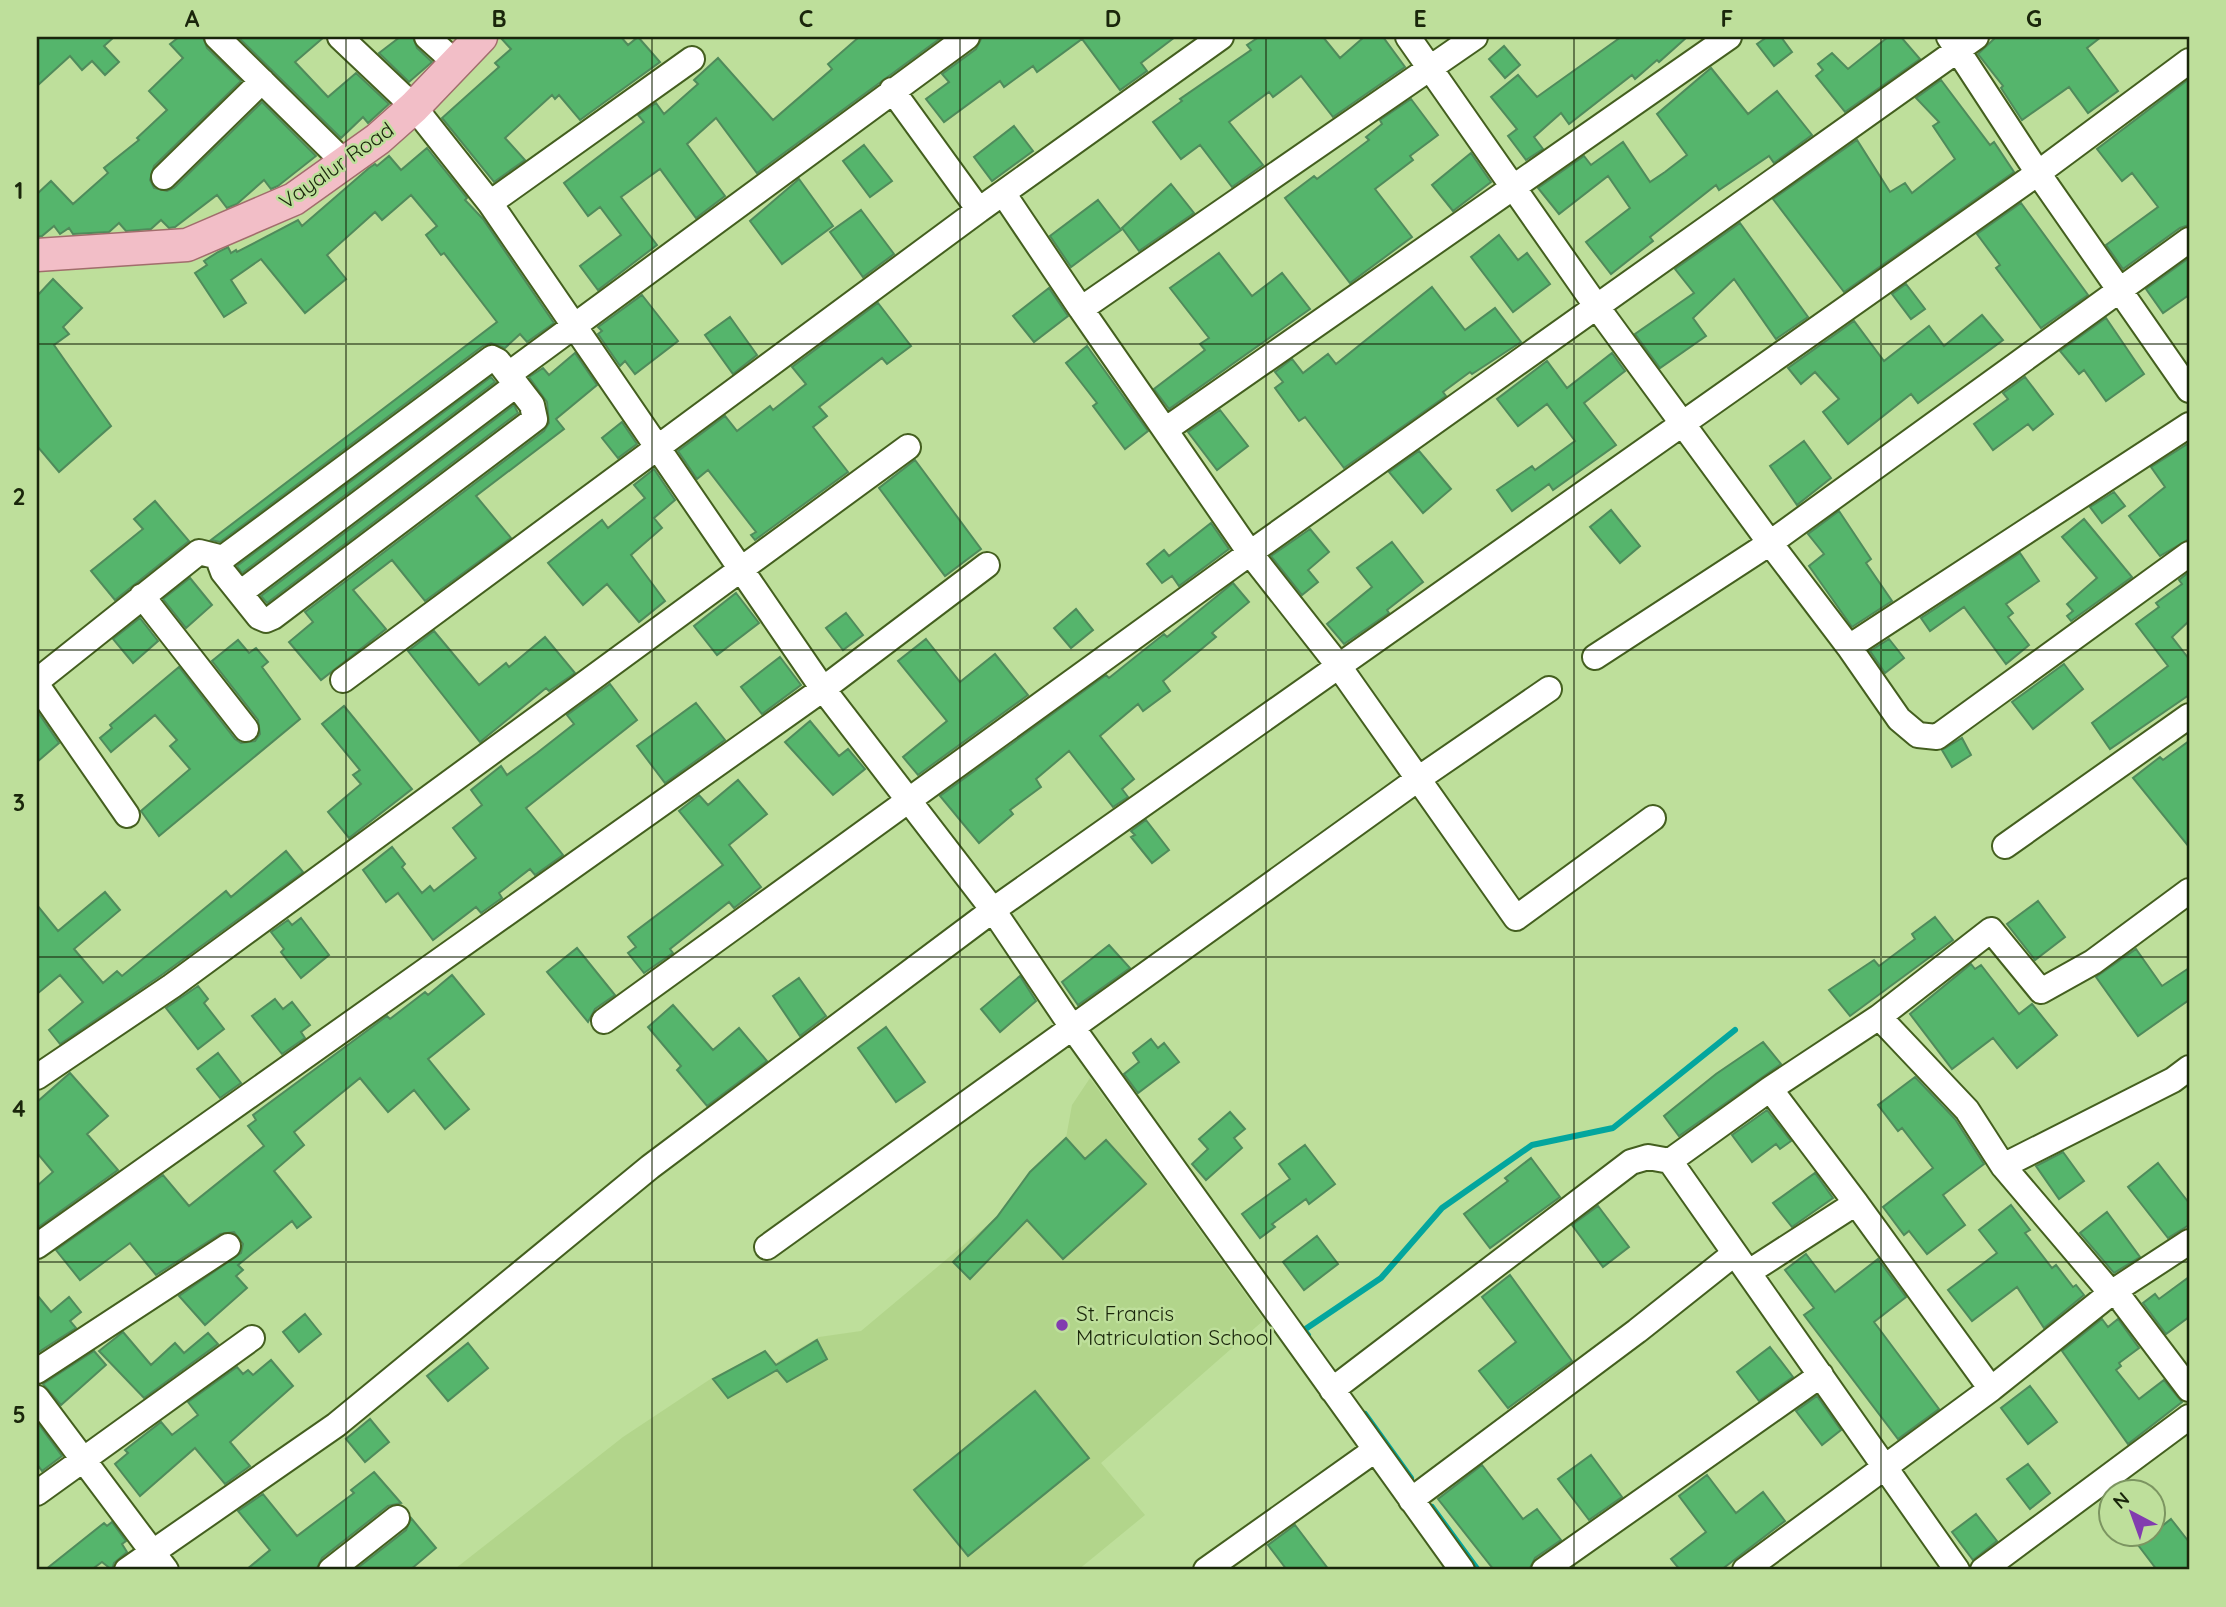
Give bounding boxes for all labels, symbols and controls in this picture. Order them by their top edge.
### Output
text: A [185,4,200,33]
text: B [491,4,507,33]
text: C [799,4,813,33]
text: D [1105,4,1121,33]
text: E [1413,4,1427,33]
text: F [1721,4,1733,33]
text: G [2026,4,2042,33]
street label: Vayalur Road [274,116,398,214]
text: 1 [15,176,23,205]
text: 2 [12,482,26,511]
text: 3 [13,788,25,817]
text: 4 [12,1094,26,1123]
place label: St. Francis Matriculation School [1076,1300,1273,1350]
marker: St. Francis Matriculation School [1054,1317,1070,1333]
text: 5 [12,1400,26,1429]
north arrow [2096,1478,2166,1548]
text: N [2108,1487,2134,1514]

